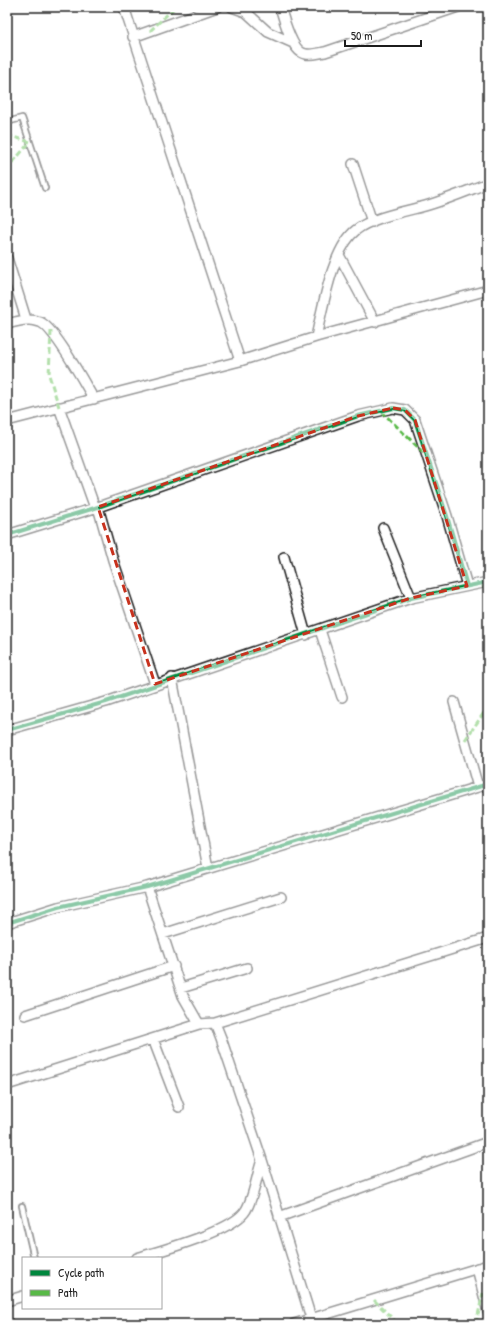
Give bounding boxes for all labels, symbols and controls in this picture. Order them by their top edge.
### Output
scale bar [345,22,421,48]
text: 50 m [351,27,372,44]
legend [22,1257,162,1309]
text: Cycle path [58,1264,104,1281]
text: Path [58,1284,78,1301]

